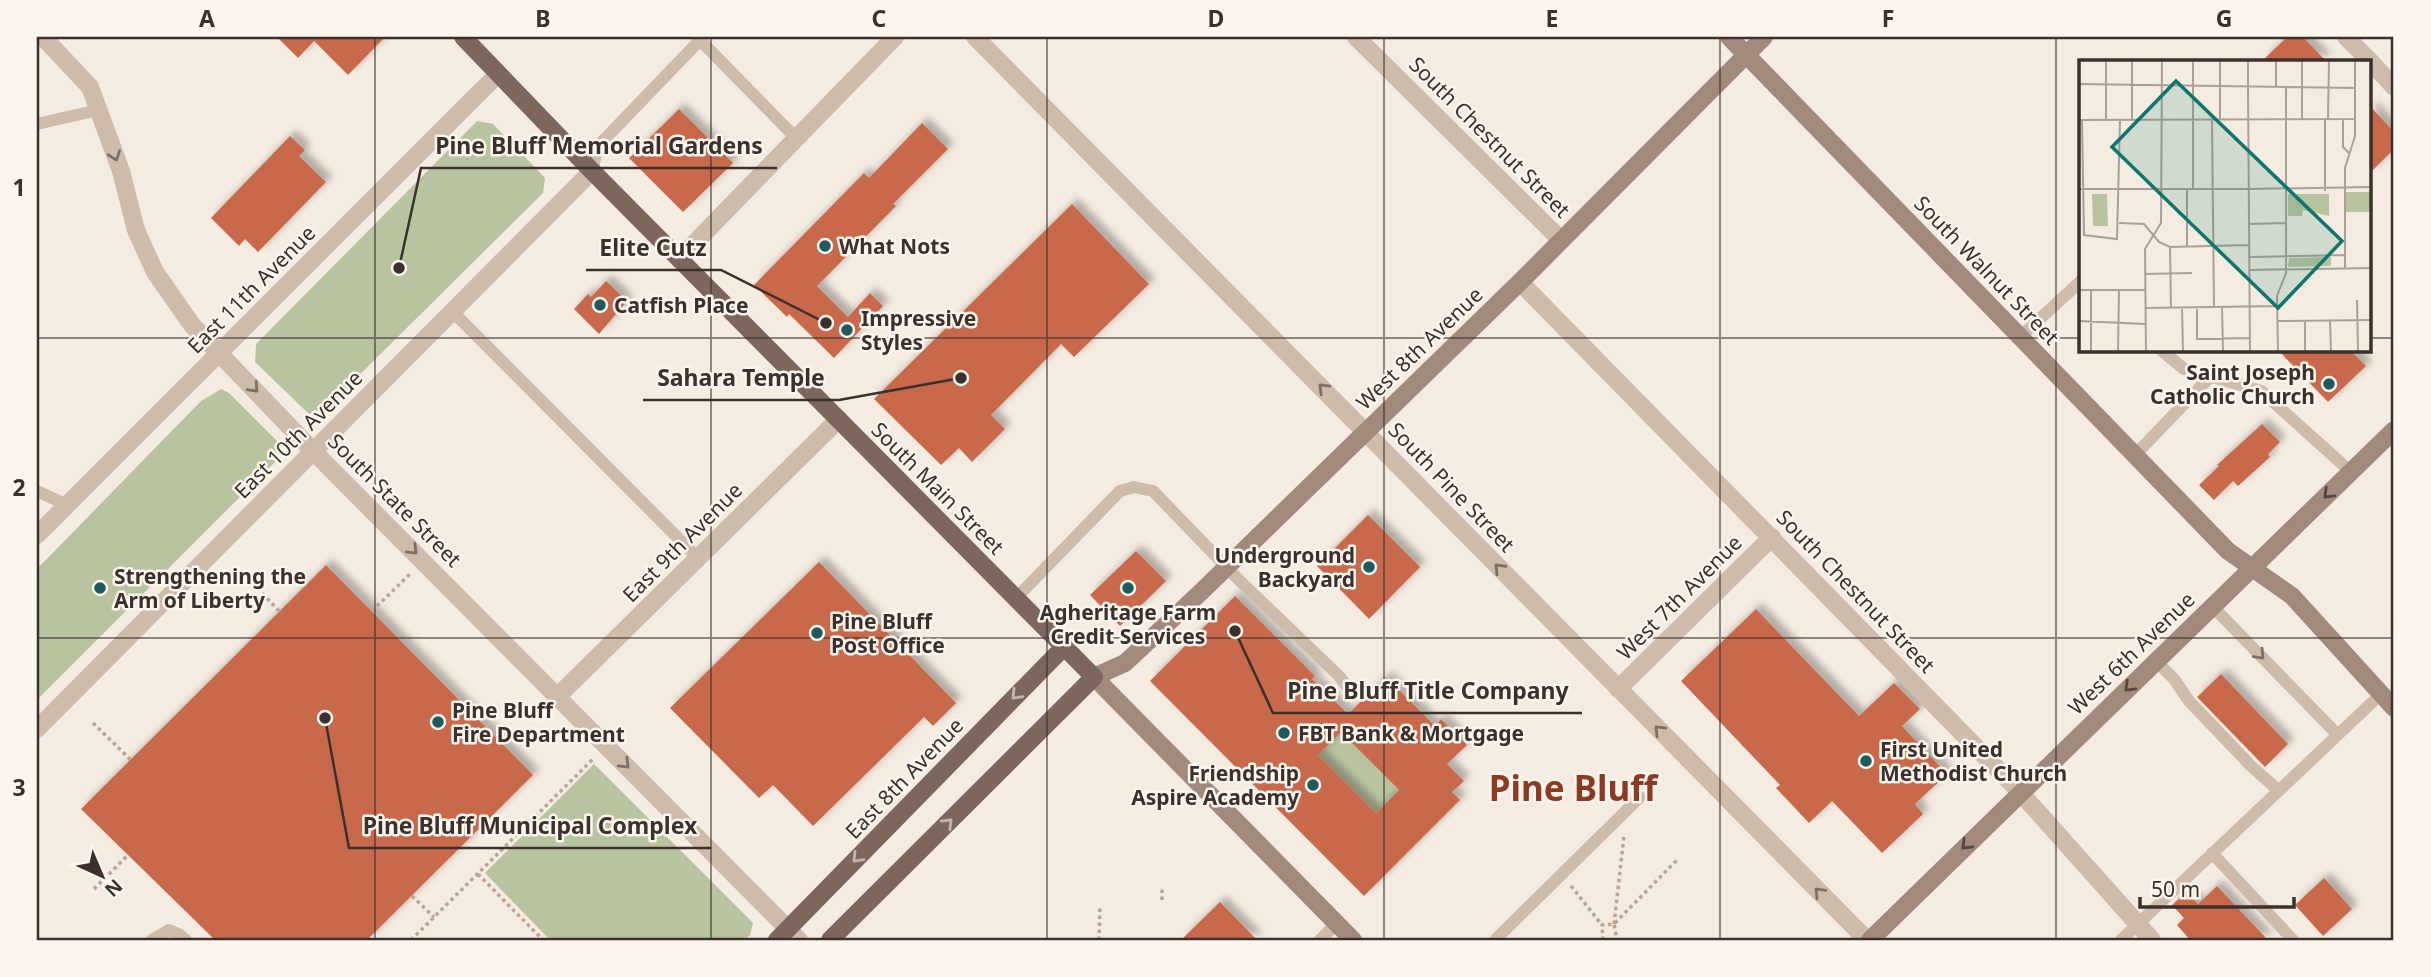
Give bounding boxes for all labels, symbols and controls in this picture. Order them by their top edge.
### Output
text: A [199,2,215,34]
text: B [535,2,551,34]
text: C [872,2,887,34]
text: D [1208,2,1224,34]
text: E [1546,2,1558,34]
text: F [1882,2,1894,34]
text: G [2216,2,2232,34]
street label: South Chestnut Street [1404,51,1577,224]
inset map [2079,60,2372,352]
callout: Pine Bluff Memorial Gardens [421,124,777,168]
text: Pine Bluff Memorial Gardens [435,129,763,161]
one-way arrow [107,149,121,161]
text: 1 [12,171,26,203]
street label: South Walnut Street [1908,189,2066,351]
street label: East 11th Avenue [181,219,321,359]
callout: Elite Cutz [586,226,721,270]
text: Elite Cutz [599,231,707,263]
place label: What Nots [839,232,950,260]
marker: What Nots [817,238,833,254]
street label: West 8th Avenue [1350,280,1488,416]
place label: Catfish Place [614,291,748,319]
marker: Catfish Place [592,297,608,313]
place label: Impressive Styles [861,304,976,356]
marker: Impressive Styles [839,322,855,338]
callout: Sahara Temple [643,356,839,400]
place label: Saint Joseph Catholic Church [2150,358,2315,410]
text: Sahara Temple [657,361,825,393]
street label: East 10th Avenue [228,364,368,504]
marker: Saint Joseph Catholic Church [2321,376,2337,392]
one-way arrow [245,380,258,393]
one-way arrow [1318,383,1331,396]
street label: South Main Street [866,416,1011,561]
street label: South Pine Street [1383,416,1521,558]
street label: South State Street [322,427,468,573]
text: 2 [12,471,26,503]
street label: East 9th Avenue [616,476,748,608]
one-way arrow [2323,486,2336,499]
street label: South Chestnut Street [1771,503,1942,679]
street label: West 7th Avenue [1610,528,1748,666]
place label: Underground Backyard [1215,541,1355,593]
one-way arrow [405,542,418,555]
marker: Underground Backyard [1361,559,1377,575]
place label: Strengthening the Arm of Liberty [114,562,306,614]
one-way arrow [1495,563,1508,576]
marker: Strengthening the Arm of Liberty [92,580,108,596]
marker: Agheritage Farm Credit Services [1120,580,1136,596]
street label: West 6th Avenue [2062,585,2200,721]
place label: Agheritage Farm Credit Services [1040,598,1216,650]
place label: Pine Bluff Post Office [831,607,945,659]
marker: Pine Bluff Post Office [809,625,825,641]
one-way arrow [2251,647,2264,660]
callout: Pine Bluff Title Company [1273,669,1582,713]
text: Pine Bluff Title Company [1287,674,1570,706]
one-way arrow [2124,678,2137,691]
one-way arrow [1012,687,1025,700]
place label: Pine Bluff Fire Department [452,696,625,748]
street label: East 8th Avenue [839,711,969,845]
marker: Pine Bluff Fire Department [430,714,446,730]
place label: FBT Bank & Mortgage [1298,719,1524,747]
marker: FBT Bank & Mortgage [1276,725,1292,741]
one-way arrow [1655,726,1667,738]
place label: First United Methodist Church [1880,735,2067,787]
marker: First United Methodist Church [1858,753,1874,769]
one-way arrow [617,755,630,768]
place label: Friendship Aspire Academy [1131,759,1299,811]
district label: Pine Bluff [1489,764,1659,811]
text: 3 [12,771,26,803]
marker: Friendship Aspire Academy [1305,777,1321,793]
callout: Pine Bluff Municipal Complex [349,804,711,848]
text: Pine Bluff Municipal Complex [363,809,698,841]
one-way arrow [939,818,952,831]
one-way arrow [1961,837,1974,850]
north arrow [66,841,136,911]
one-way arrow [853,850,866,863]
scale bar [2140,865,2294,909]
text: N [99,874,128,903]
text: 50 m [2151,875,2200,903]
one-way arrow [1815,888,1827,900]

